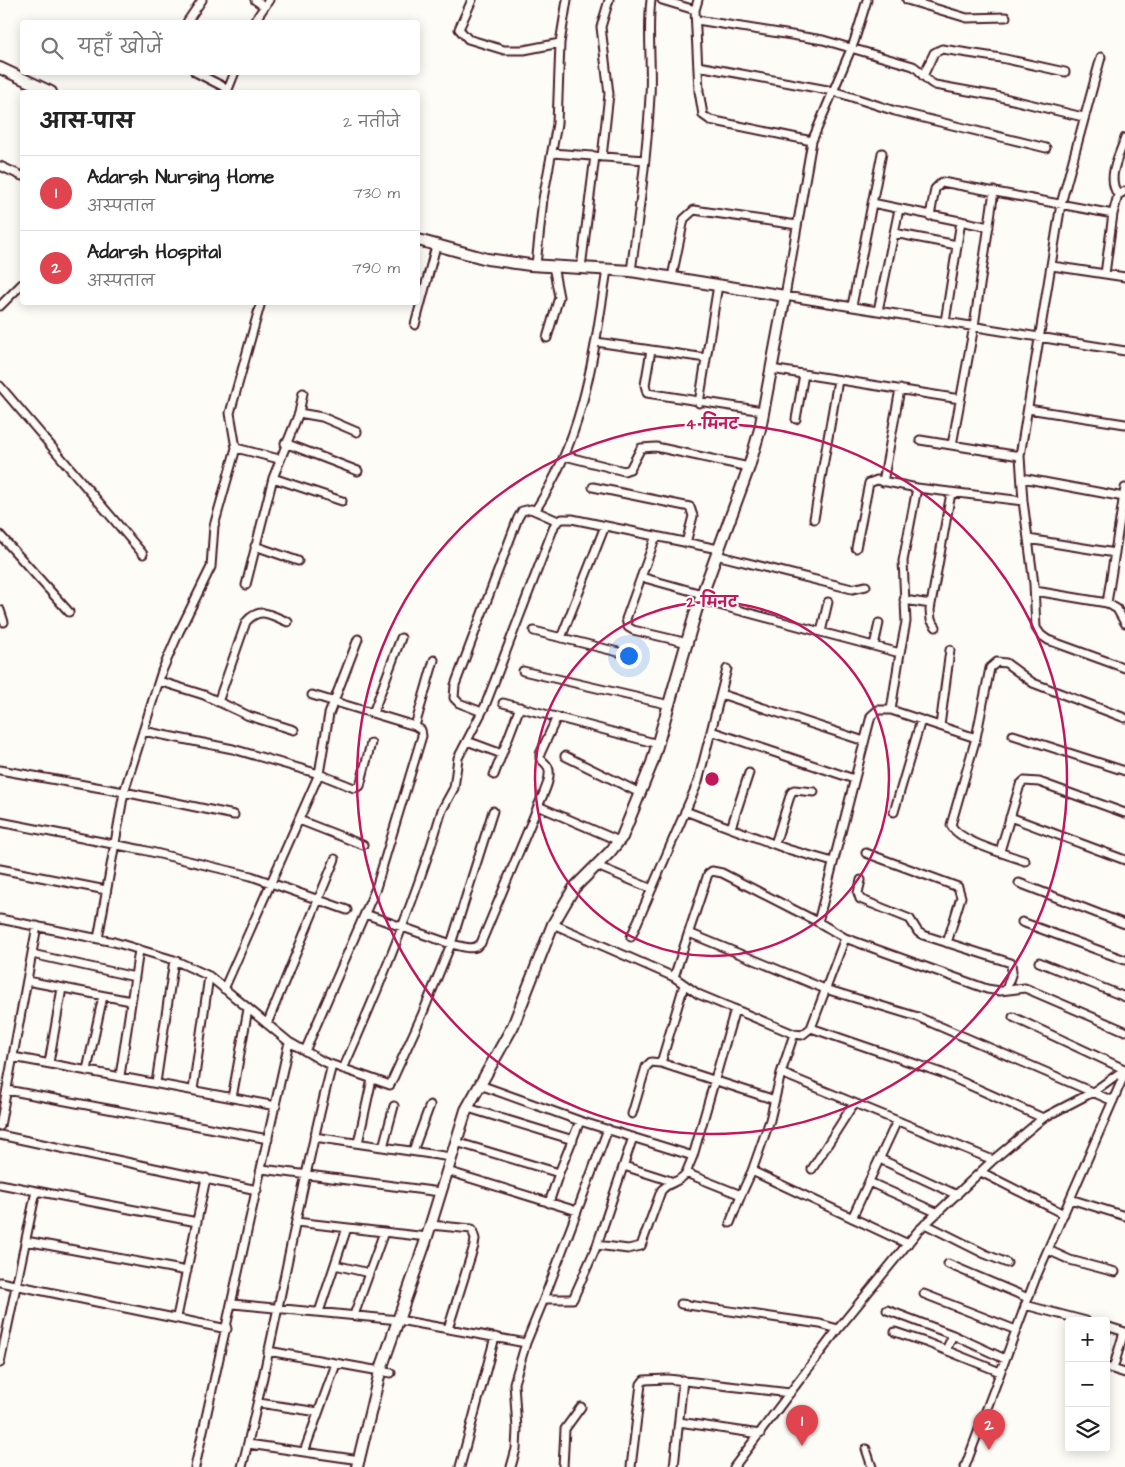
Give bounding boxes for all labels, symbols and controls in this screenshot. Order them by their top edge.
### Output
search box [20,20,420,75]
icon: search [38,34,66,62]
text: यहाँ खोजें [78,34,162,61]
text: आस-पास [40,107,134,136]
text: 2 नतीजे [343,111,400,133]
text: Adarsh Nursing Home [87,164,274,191]
text: 1 [55,182,57,204]
text: 730 m [353,182,400,204]
text: अस्पताल [87,195,155,217]
text: Adarsh Hospital [87,239,221,266]
text: 2 [51,257,61,279]
text: 790 m [352,257,400,279]
text: अस्पताल [87,270,155,292]
text: 4 मिनट [686,411,739,435]
text: 2 मिनट [686,589,739,613]
your location [616,643,642,669]
centre of rings [703,770,721,788]
map controls [1065,1317,1110,1452]
button: + [1065,1317,1110,1362]
button: − [1065,1362,1110,1407]
pin: 1 [786,1405,818,1446]
button: layers [1065,1407,1110,1452]
pin: 2 [973,1409,1005,1450]

